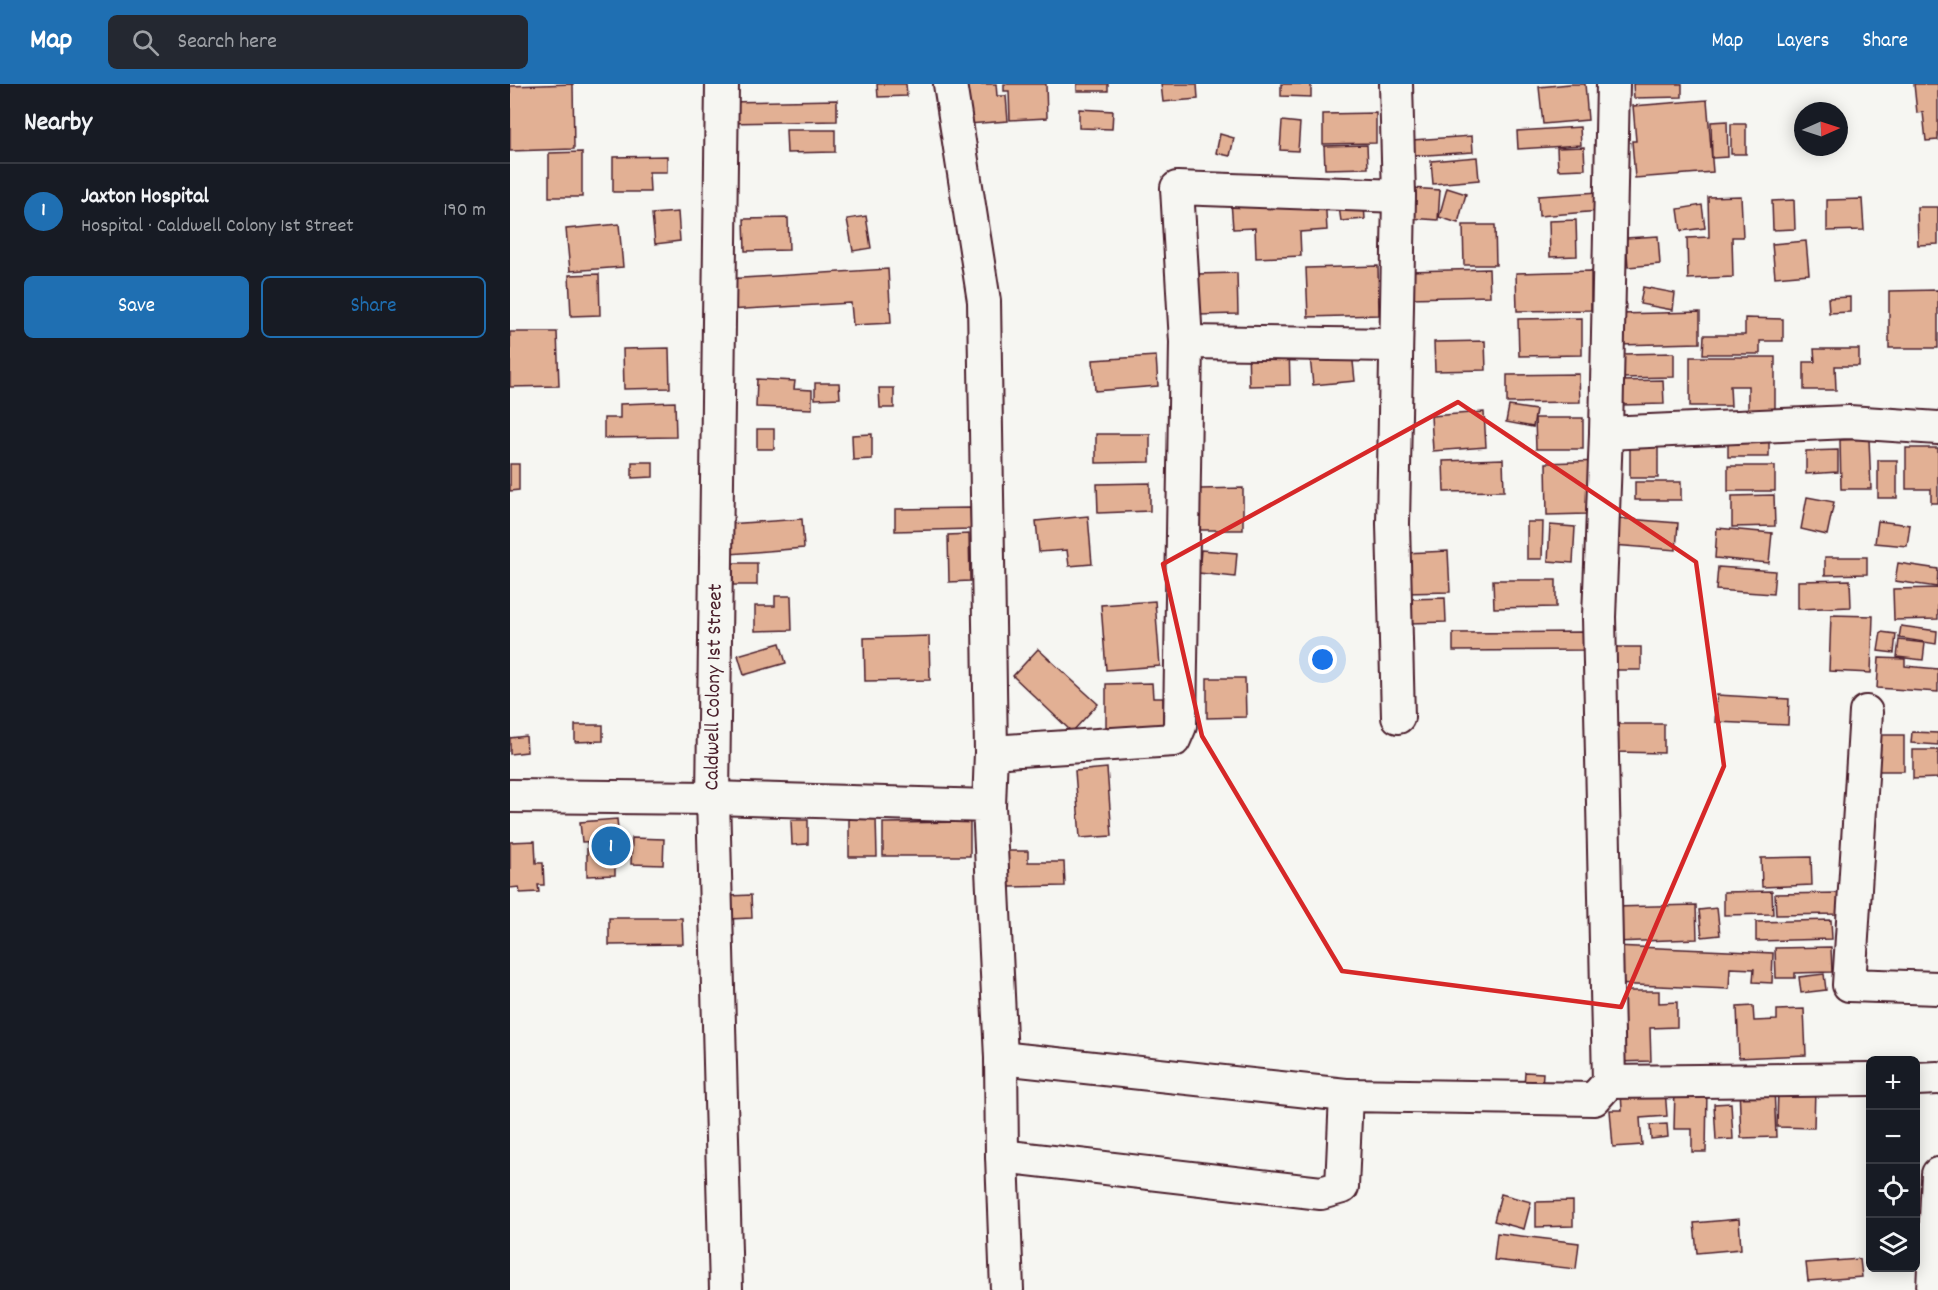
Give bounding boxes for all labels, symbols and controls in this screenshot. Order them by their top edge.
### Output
search box [108,15,528,69]
text: Map [30,22,72,62]
icon: search [129,26,162,59]
text: Search here [177,27,277,58]
text: Map [1712,27,1743,57]
text: Layers [1776,27,1829,57]
text: Share [1862,27,1908,57]
north arrow [1794,102,1848,156]
text: Nearby [24,105,92,142]
text: Jaxton Hospital [81,182,209,213]
text: 1 [41,197,46,225]
text: 190 m [443,197,486,225]
text: Hospital · Caldwell Colony 1st Street [81,213,354,241]
button: Save [24,276,249,338]
button: Share [261,276,486,338]
street label: Caldwell Colony 1st Street [698,583,732,791]
your location [1308,645,1337,674]
pin: 1 [592,824,630,868]
map controls [1866,1056,1920,1272]
button: + [1866,1056,1920,1110]
button: − [1866,1110,1920,1164]
button: locate [1866,1164,1920,1218]
button: layers [1866,1218,1920,1272]

